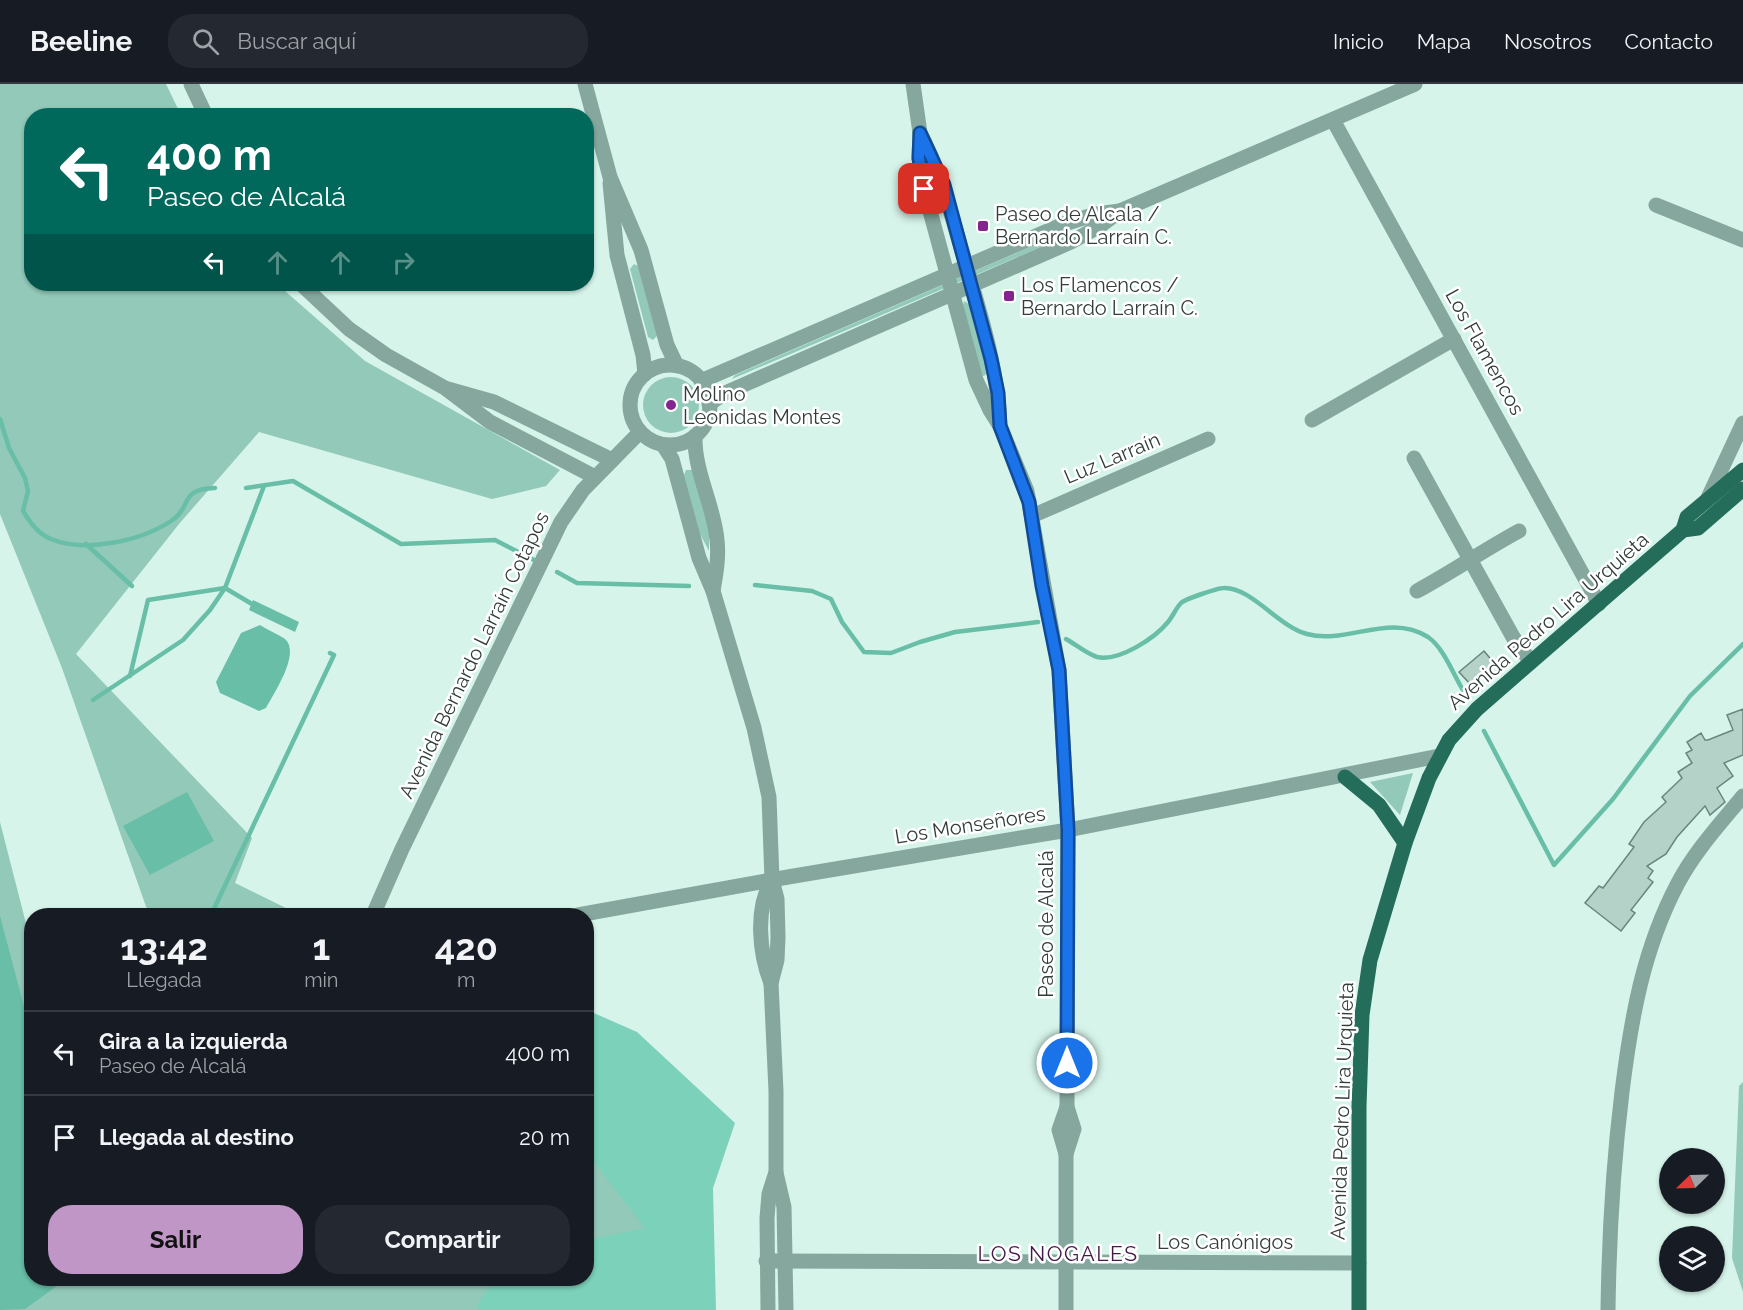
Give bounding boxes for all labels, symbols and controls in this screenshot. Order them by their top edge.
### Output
search box [168,14,588,68]
text: Beeline [30,25,132,58]
icon: search [189,25,222,58]
text: Buscar aquí [237,28,356,54]
text: Inicio [1333,29,1384,54]
text: Mapa [1417,29,1471,54]
text: Nosotros [1504,29,1592,54]
text: Contacto [1625,29,1713,54]
text: 400 m [147,131,272,180]
icon: left [48,132,126,210]
pin [898,163,949,214]
icon: arrive [907,172,940,205]
text: Paseo de Alcalá [147,181,346,212]
place label: Paseo de Alcala / Bernardo Larraín C. [995,202,1172,249]
marker: Paseo de Alcala / Bernardo Larraín C. [976,219,990,233]
icon: left [198,246,231,279]
icon: ahead [261,246,294,279]
icon: ahead [324,246,357,279]
icon: right [387,246,420,279]
place label: Los Flamencos / Bernardo Larraín C. [1021,273,1198,320]
street label: Los Flamencos [1440,285,1530,419]
marker: Los Flamencos / Bernardo Larraín C. [1002,289,1016,303]
place label: Molino Leonidas Montes [683,382,841,429]
marker: Molino Leonidas Montes [664,398,678,412]
street label: Luz Larraín [1060,427,1164,489]
street label: Avenida Bernardo Larraín Cotapos [394,508,554,802]
street label: Avenida Pedro Lira Urquieta [1443,527,1653,715]
street label: Los Monseñores [893,801,1047,849]
street label: Paseo de Alcalá [1034,850,1058,998]
text: 13:42 [120,926,208,968]
text: 1 [312,926,330,968]
text: 420 [435,926,498,968]
text: Llegada [126,968,202,992]
text: min [304,968,339,992]
text: m [457,968,475,992]
street label: Avenida Pedro Lira Urquieta [1326,982,1358,1240]
text: Gira a la izquierda [99,1028,288,1054]
position arrow [1035,1031,1099,1095]
icon: left [48,1037,81,1070]
text: 400 m [505,1040,570,1066]
text: Paseo de Alcalá [99,1054,246,1078]
icon: arrive [48,1121,81,1154]
text: Llegada al destino [99,1124,294,1150]
text: 20 m [519,1124,570,1150]
north arrow [1659,1148,1725,1214]
map controls [1659,1148,1725,1292]
button: Salir [48,1205,303,1274]
button: Compartir [315,1205,570,1274]
button: layers [1659,1226,1725,1292]
street label: Los Canónigos [1157,1230,1293,1254]
district label: LOS NOGALES [978,1241,1138,1266]

